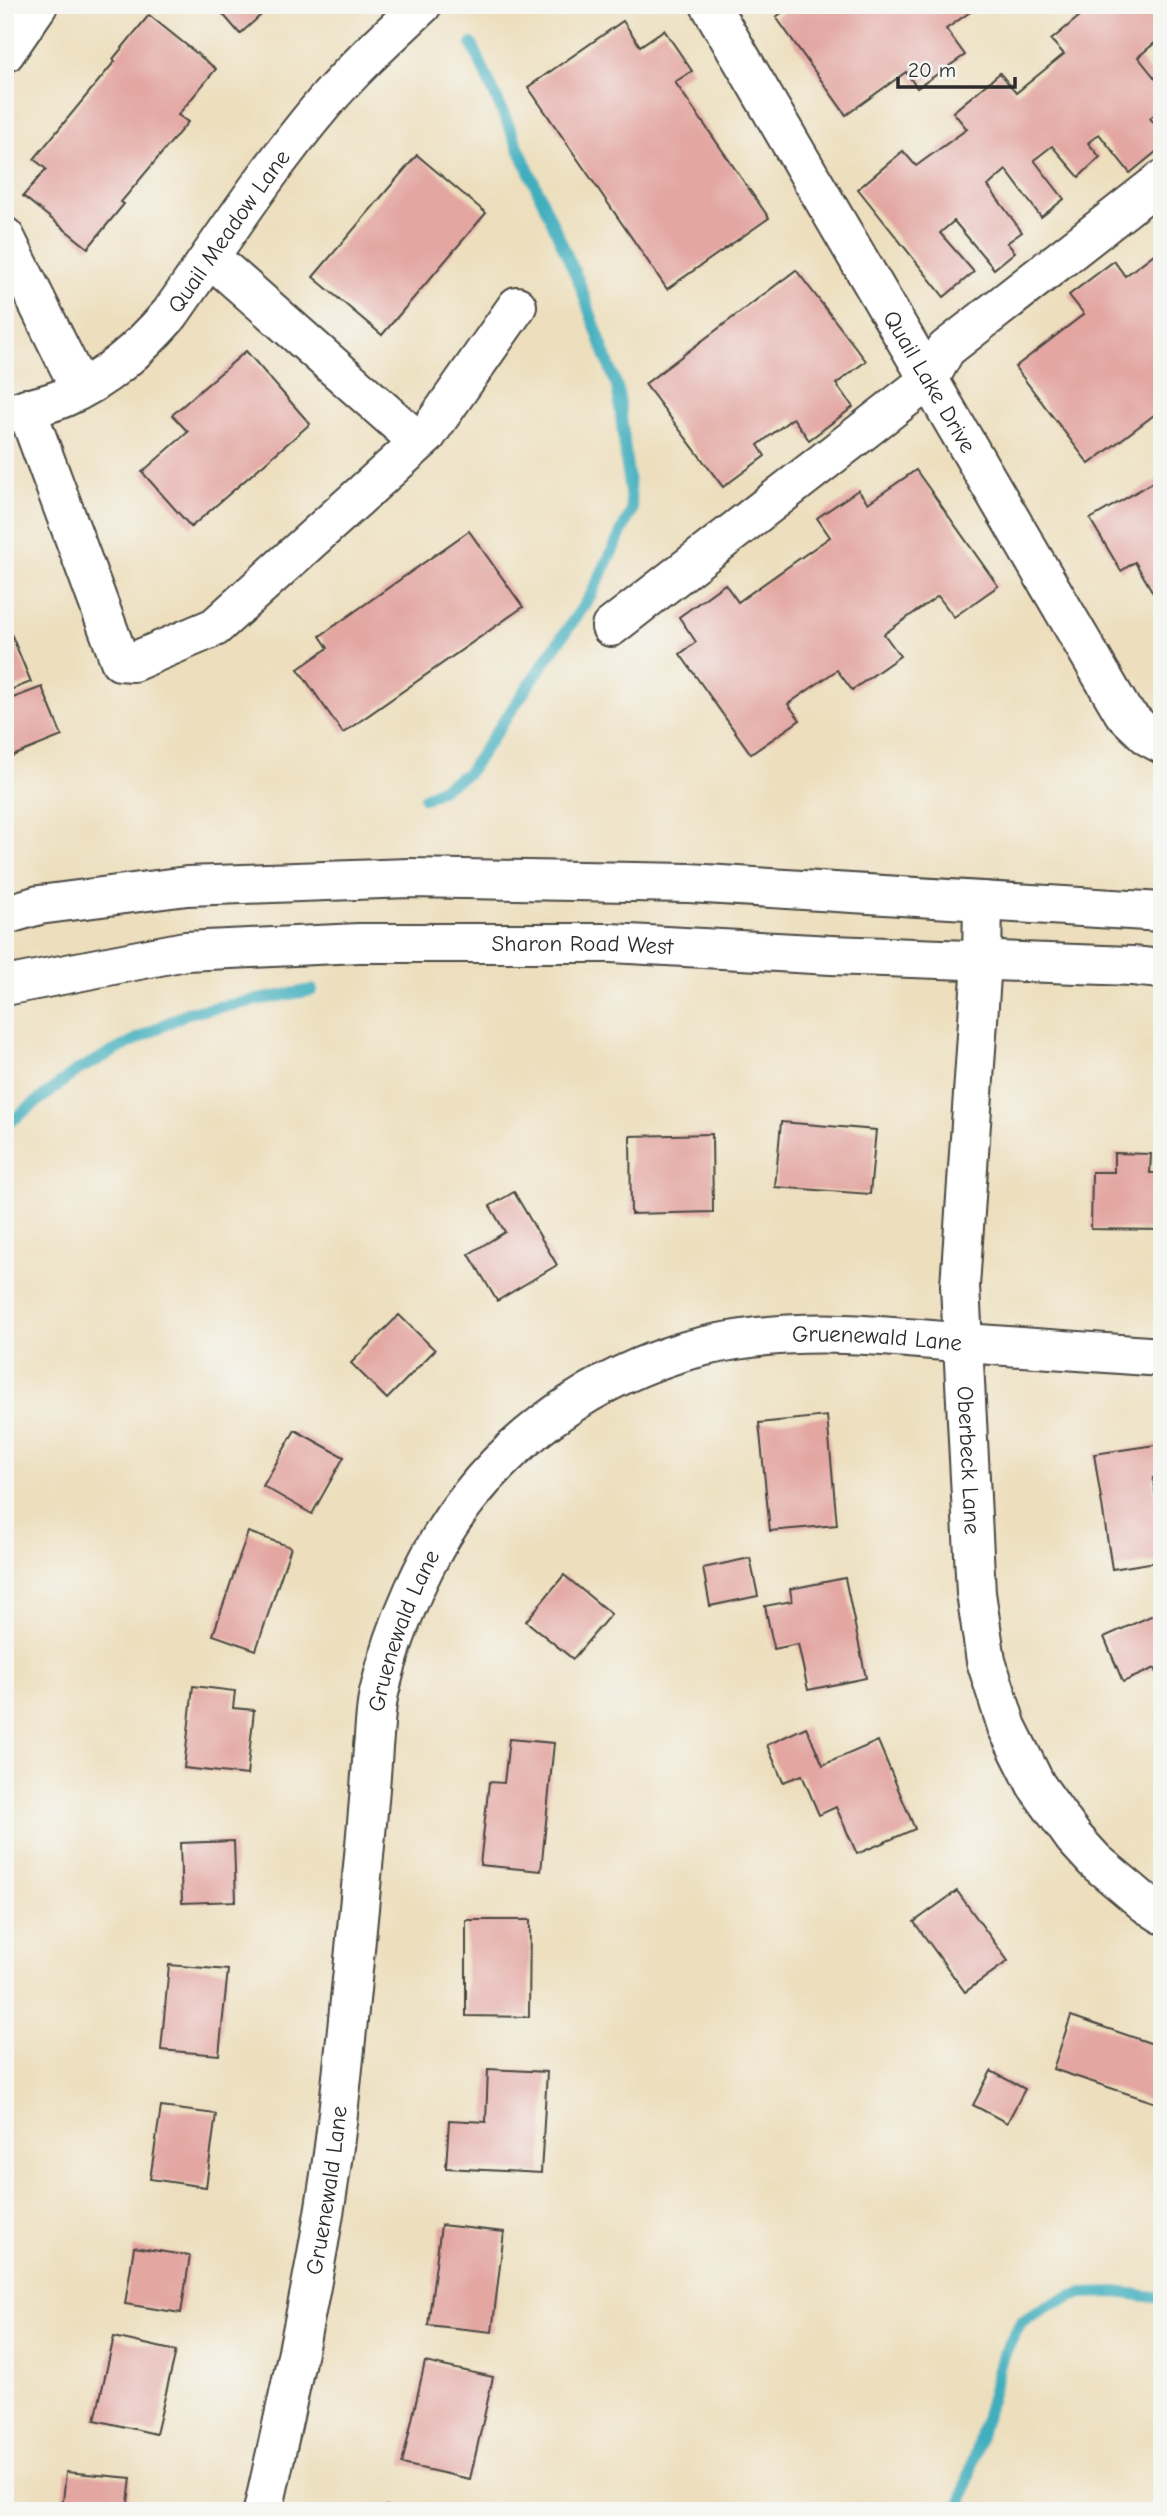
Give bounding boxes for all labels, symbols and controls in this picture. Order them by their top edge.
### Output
scale bar [898,46,1015,90]
text: 20 m [908,58,956,82]
street label: Quail Meadow Lane [162,144,296,318]
street label: Quail Lake Drive [877,306,982,458]
street label: Sharon Road West [492,930,675,960]
street label: Gruenewald Lane [791,1320,963,1357]
street label: Oberbeck Lane [951,1385,986,1535]
street label: Gruenewald Lane [363,1545,445,1713]
street label: Gruenewald Lane [300,2105,353,2277]

